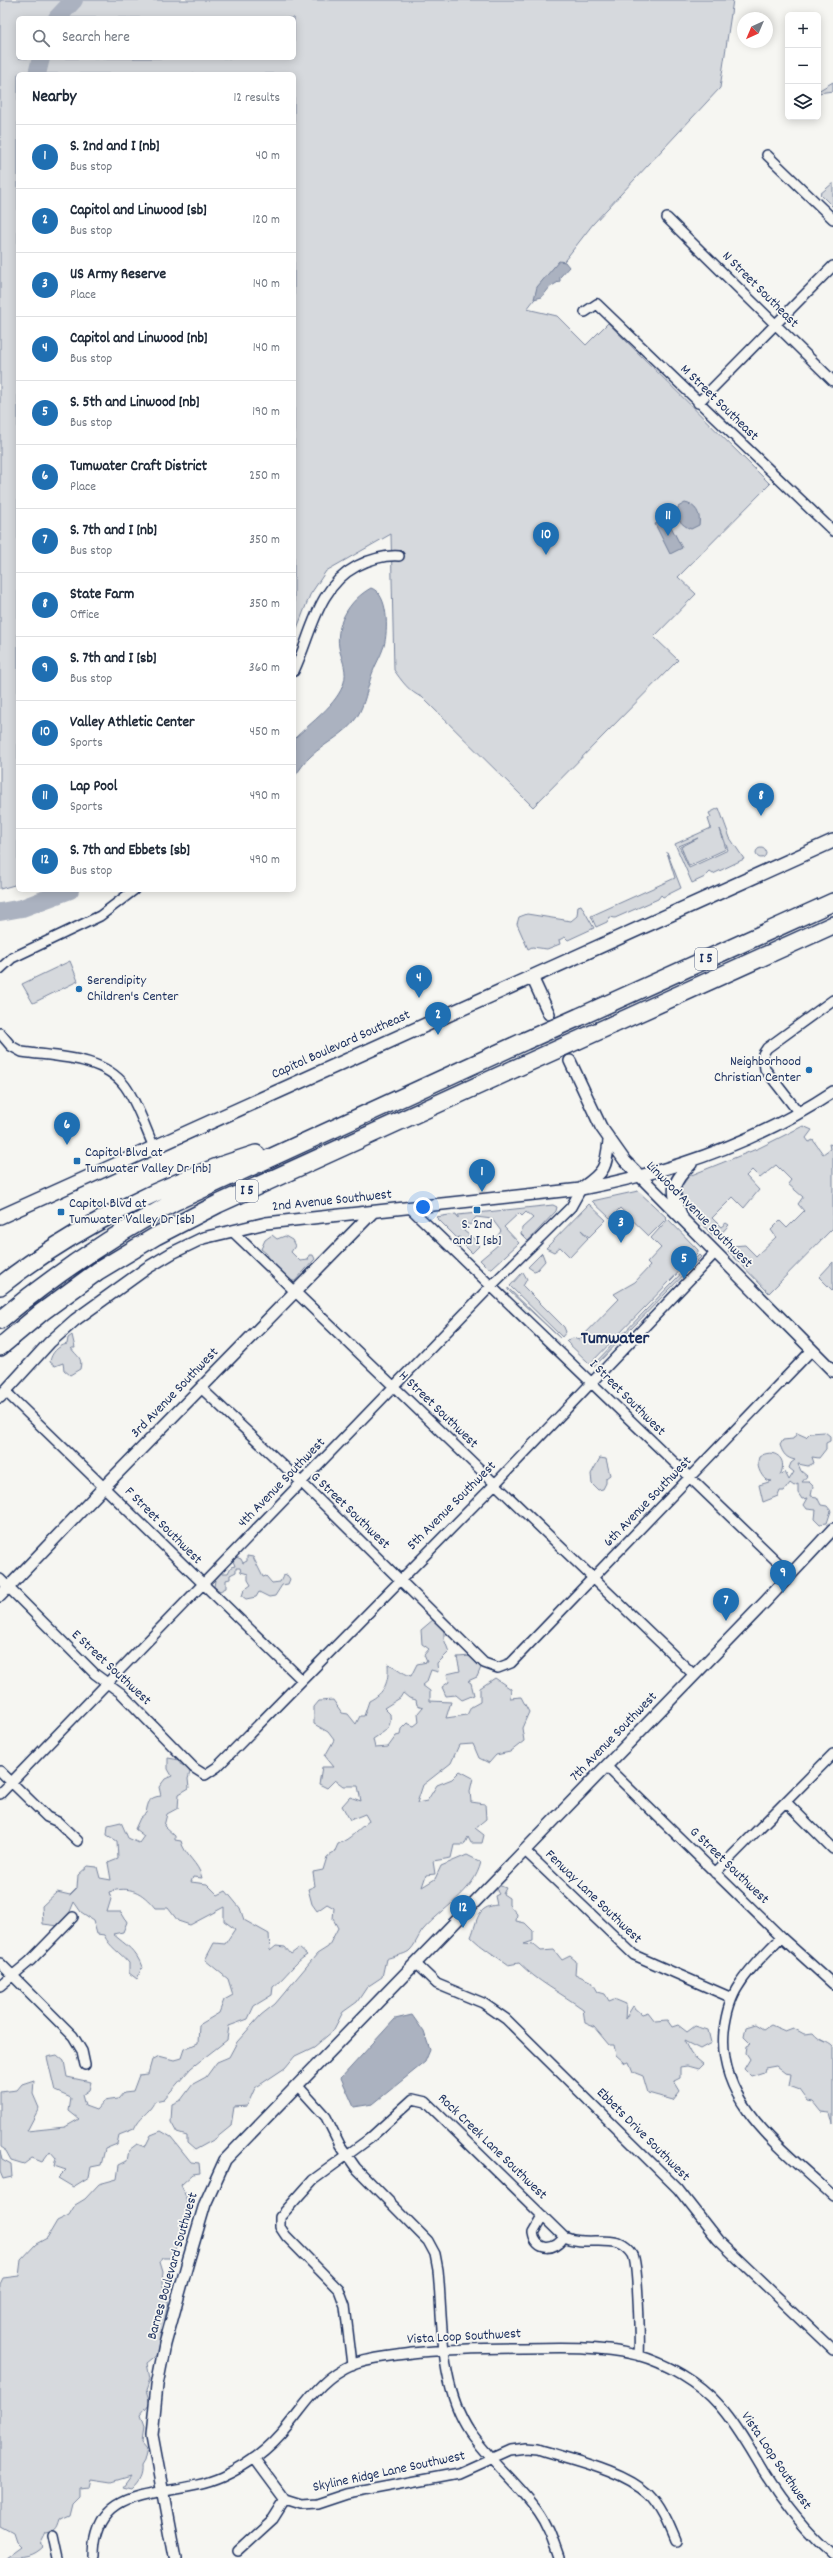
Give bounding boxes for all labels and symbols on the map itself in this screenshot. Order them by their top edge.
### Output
north arrow [737,12,773,48]
street label: N Street Southeast [717,247,803,333]
street label: M Street Southeast [675,360,763,446]
pin: 11 [655,503,681,536]
pin: 10 [533,522,559,555]
pin: 8 [748,783,774,816]
road number: I 5 [695,948,717,970]
pin: 4 [406,965,432,998]
place label: Serendipity Children's Center [87,971,179,1007]
marker: Serendipity Children's Center [74,984,84,994]
pin: 2 [425,1002,451,1035]
street label: Capitol Boulevard Southeast [268,1005,414,1085]
place label: Neighborhood Christian Center [714,1052,802,1088]
marker: Neighborhood Christian Center [804,1065,814,1075]
pin: 6 [54,1112,80,1145]
place label: Capitol Blvd at Tumwater Valley Dr [nb] [85,1143,211,1179]
marker: Capitol Blvd at Tumwater Valley Dr [nb] [72,1156,82,1166]
street label: Linwood Avenue Southwest [641,1157,757,1273]
pin: 1 [469,1159,495,1192]
road number: I 5 [236,1180,258,1202]
street label: 2nd Avenue Southwest [271,1185,393,1217]
place label: Capitol Blvd at Tumwater Valley Dr [sb] [69,1194,195,1230]
your location [413,1197,433,1217]
marker: S. 2nd and I [sb] [472,1205,482,1215]
marker: Capitol Blvd at Tumwater Valley Dr [sb] [56,1207,66,1217]
pin: 3 [608,1210,634,1243]
place label: S. 2nd and I [sb] [453,1215,501,1251]
pin: 5 [671,1246,697,1279]
district label: Tumwater [581,1327,650,1352]
street label: 3rd Avenue Southwest [126,1343,224,1443]
street label: I Street Southwest [584,1355,670,1441]
street label: H Street Southwest [394,1367,482,1453]
street label: 4th Avenue Southwest [234,1433,330,1533]
street label: 6th Avenue Southwest [599,1452,697,1552]
street label: 5th Avenue Southwest [403,1457,501,1555]
street label: G Street Southwest [306,1468,394,1554]
street label: F Street Southwest [120,1483,206,1569]
pin: 9 [770,1560,796,1593]
pin: 7 [713,1588,739,1621]
street label: E Street Southwest [66,1626,156,1710]
street label: 7th Avenue Southwest [566,1688,662,1786]
street label: G Street Southwest [685,1823,773,1909]
street label: Fenway Lane Southwest [540,1845,646,1949]
pin: 12 [450,1895,476,1928]
street label: Ebbets Drive Southwest [592,2084,694,2186]
street label: Rock Creek Lane Southwest [433,2089,551,2205]
street label: Barnes Boulevard Southwest [142,2190,204,2342]
street label: Vista Loop Southwest [406,2324,522,2350]
street label: Vista Loop Southwest [736,2408,816,2514]
street label: Skyline Ridge Lane Southwest [311,2446,467,2498]

